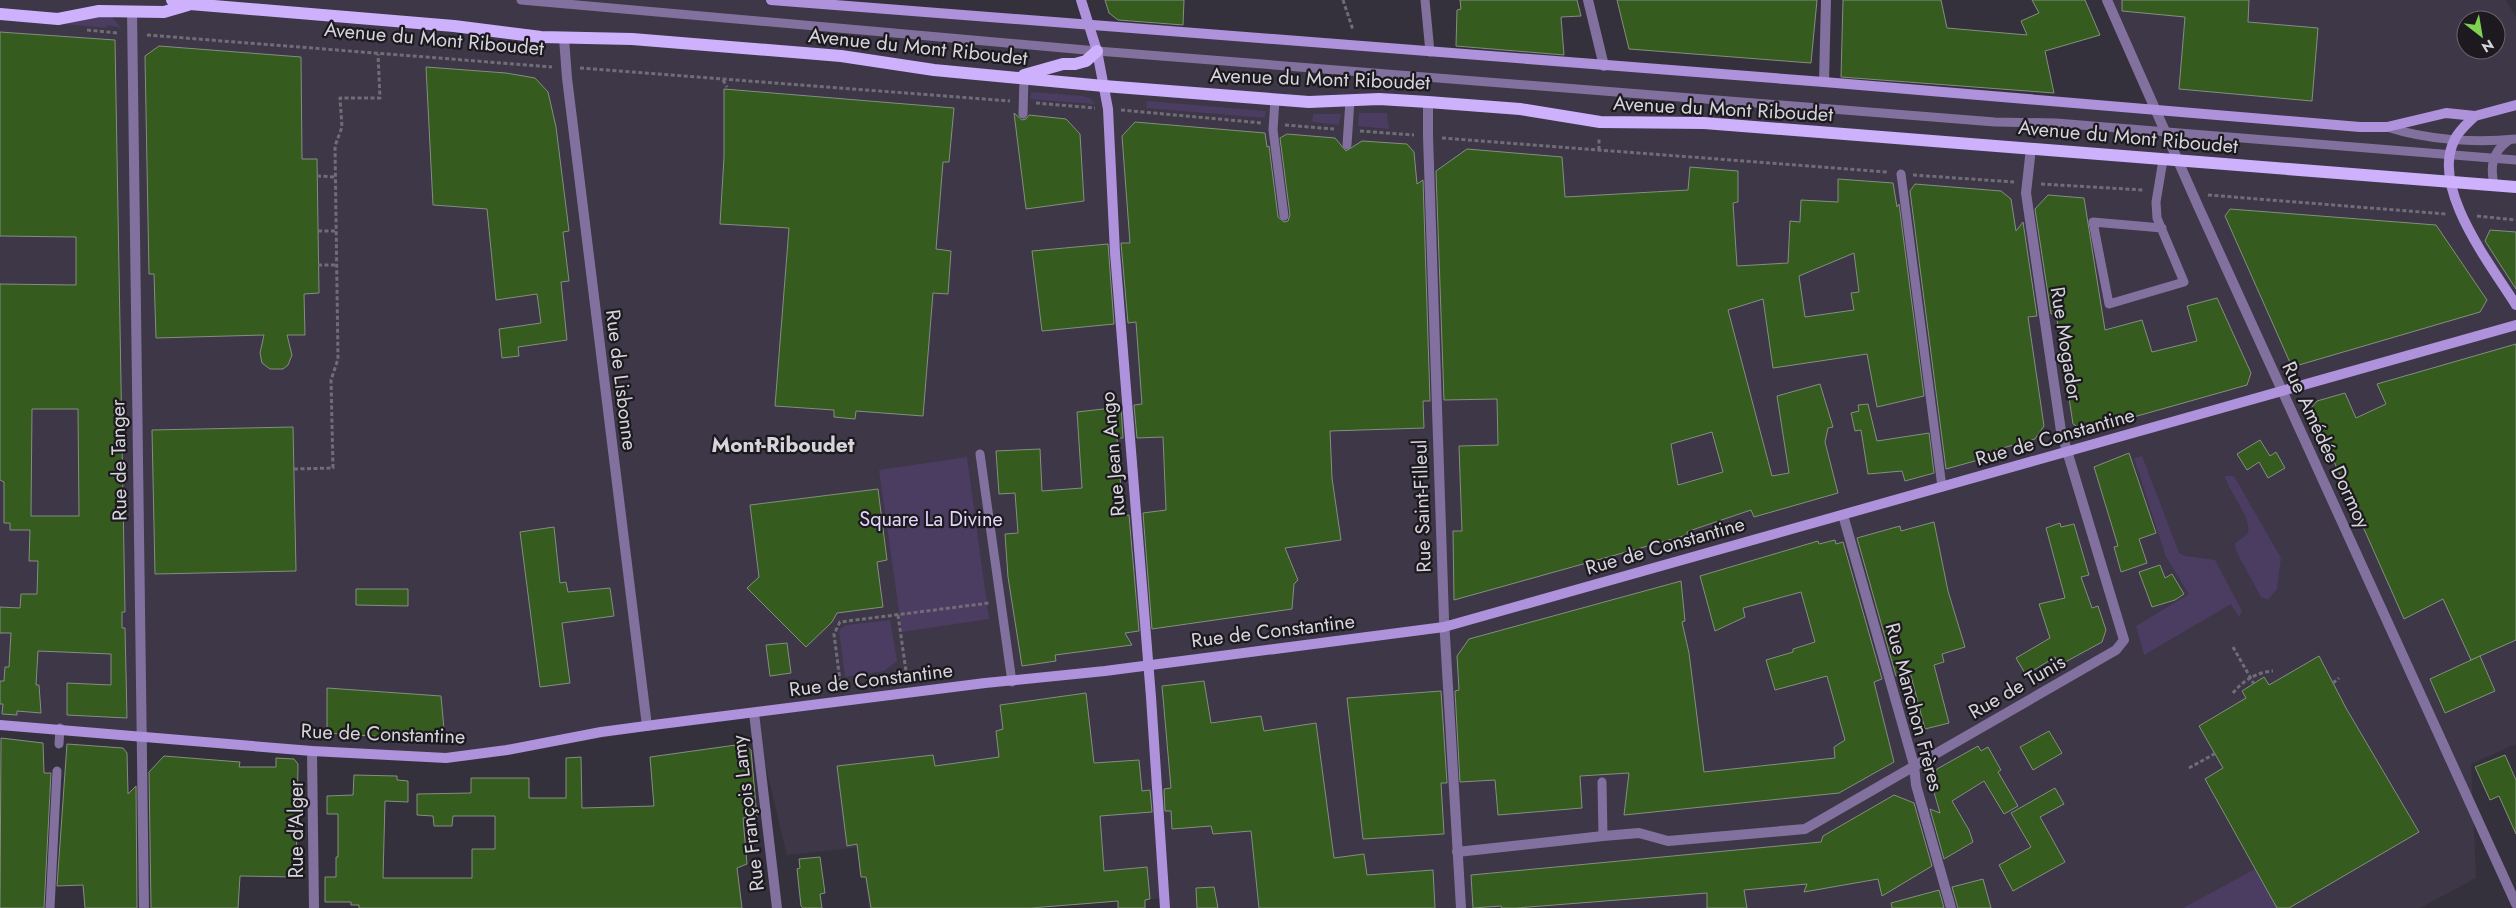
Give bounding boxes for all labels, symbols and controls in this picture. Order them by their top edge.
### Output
north arrow [2456,10,2506,60]
street label: Avenue du Mont Riboudet [323,15,545,63]
street label: Avenue du Mont Riboudet [807,21,1029,73]
text: N [2478,35,2498,58]
street label: Avenue du Mont Riboudet [1209,61,1431,97]
street label: Avenue du Mont Riboudet [1612,89,1834,129]
street label: Avenue du Mont Riboudet [2017,113,2239,161]
street label: Rue Mogador [2043,285,2089,403]
street label: Rue de Lisbonne [598,308,644,452]
street label: Rue Amédée Dormoy [2275,357,2378,534]
street label: Rue Jean Ango [1093,390,1133,518]
street label: Rue de Tanger [103,399,135,521]
street label: Rue de Constantine [1972,400,2138,474]
district label: Mont-Riboudet [712,430,855,460]
street label: Rue Saint-Filleul [1405,439,1439,573]
park label: Square La Divine [859,505,1003,534]
street label: Rue de Constantine [1582,509,1748,583]
street label: Rue de Constantine [1190,607,1356,655]
street label: Rue Manchon Frères [1878,620,1950,794]
street label: Rue de Tunis [1963,648,2071,726]
street label: Rue de Constantine [788,656,954,704]
street label: Rue de Constantine [300,717,466,751]
street label: Rue François Lamy [724,733,772,893]
street label: Rue d'Alger [282,780,311,878]

